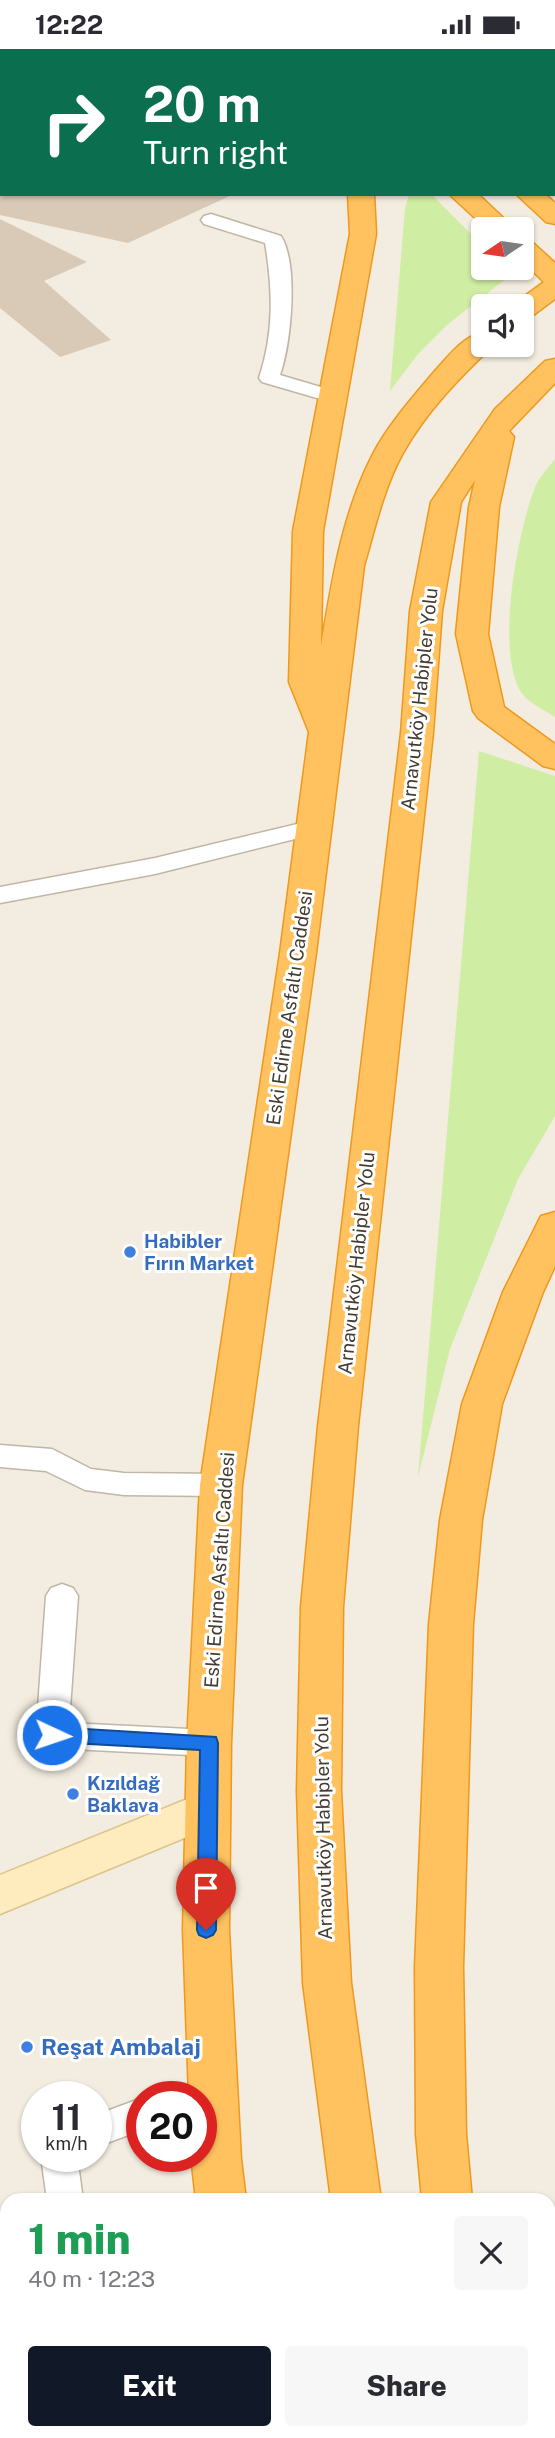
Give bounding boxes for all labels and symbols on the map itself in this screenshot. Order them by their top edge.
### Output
north arrow [471,217,534,280]
street label: Arnavutköy Habipler Yolu [396,587,442,811]
street label: Eski Edirne Asfaltı Caddesi [262,889,316,1127]
street label: Arnavutköy Habipler Yolu [333,1151,379,1375]
place label: Habibler Fırın Market [144,1230,254,1274]
marker: Habibler Fırın Market [122,1244,138,1260]
street label: Eski Edirne Asfaltı Caddesi [200,1451,238,1689]
position arrow [15,1698,89,1772]
street label: Arnavutköy Habipler Yolu [310,1716,336,1940]
place label: Kızıldağ Baklava [87,1772,160,1816]
marker: Kızıldağ Baklava [65,1786,81,1802]
pin [176,1858,236,1930]
place label: Reşat Ambalaj [41,2033,201,2060]
marker: Reşat Ambalaj [19,2039,35,2055]
speed limit sign: 20 [126,2081,217,2172]

